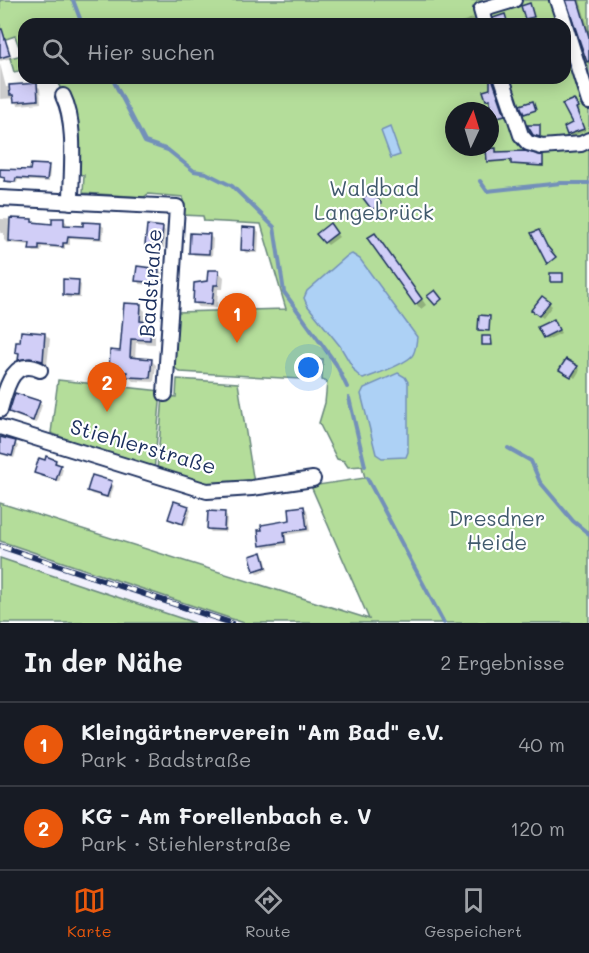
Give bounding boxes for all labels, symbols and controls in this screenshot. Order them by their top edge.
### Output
search box [18,18,571,84]
icon: search [39,35,72,68]
text: Hier suchen [87,37,215,66]
north arrow [445,102,499,156]
park label: Waldbad Langebrück [314,174,434,225]
street label: Badstraße [132,228,167,338]
pin: 1 [218,294,256,343]
your location [294,353,323,382]
pin: 2 [88,362,126,412]
street label: Stiehlerstraße [67,412,219,479]
park label: Dresdner Heide [449,504,545,555]
text: In der Nähe [24,645,183,679]
text: 2 Ergebnisse [440,649,565,675]
text: Kleingärtnerverein "Am Bad" e.V. [81,717,444,746]
text: 1 [39,731,48,757]
text: 40 m [519,731,565,757]
text: Park · Badstraße [81,746,252,772]
text: KG - Am Forellenbach e. V [81,801,372,830]
text: 2 [38,815,49,841]
text: 120 m [510,815,565,841]
text: Park · Stiehlerstraße [81,830,291,856]
tab: Karte [67,884,112,941]
tab: Route [245,884,291,941]
tab: Gespeichert [424,884,522,941]

